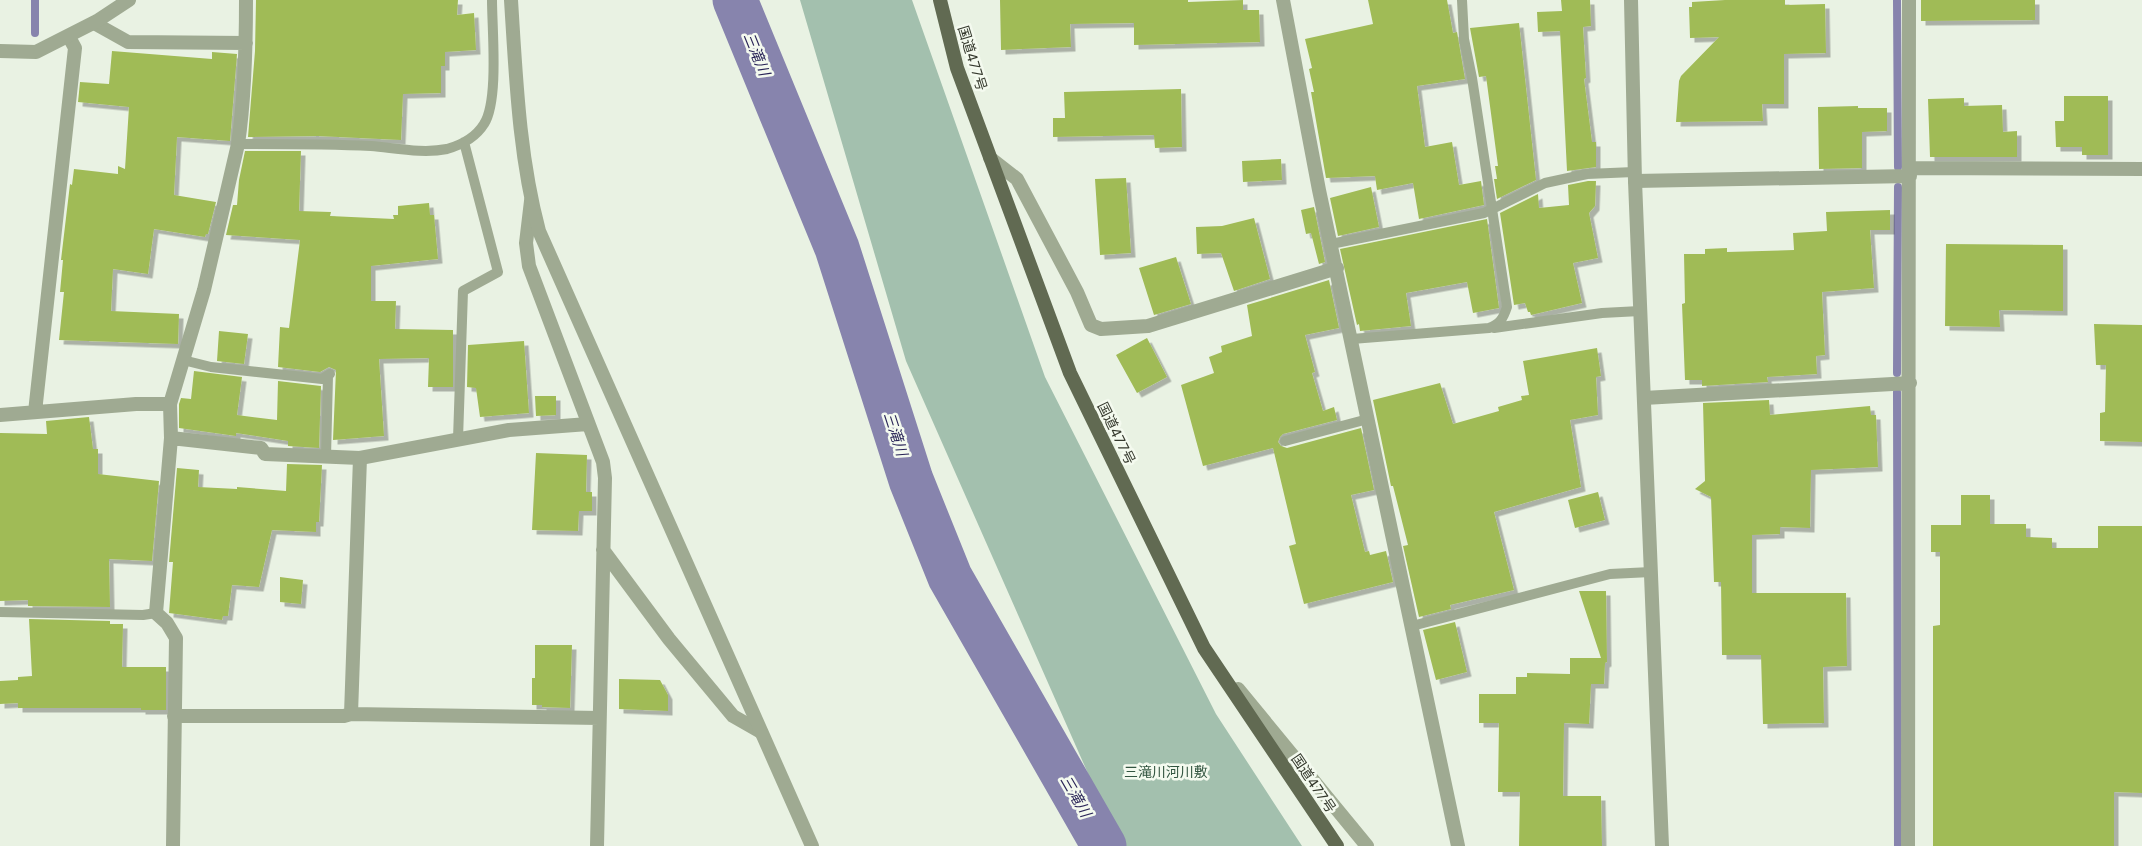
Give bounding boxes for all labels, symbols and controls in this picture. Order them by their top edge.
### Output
street label: 国道477号 [955,23,991,93]
water label: 三滝川 [740,30,775,80]
street label: 国道477号 [1095,399,1139,467]
water label: 三滝川 [880,410,913,460]
street label: 国道477号 [1288,750,1340,816]
park label: 三滝川河川敷 [1124,763,1208,780]
water label: 三滝川 [1057,772,1096,822]

